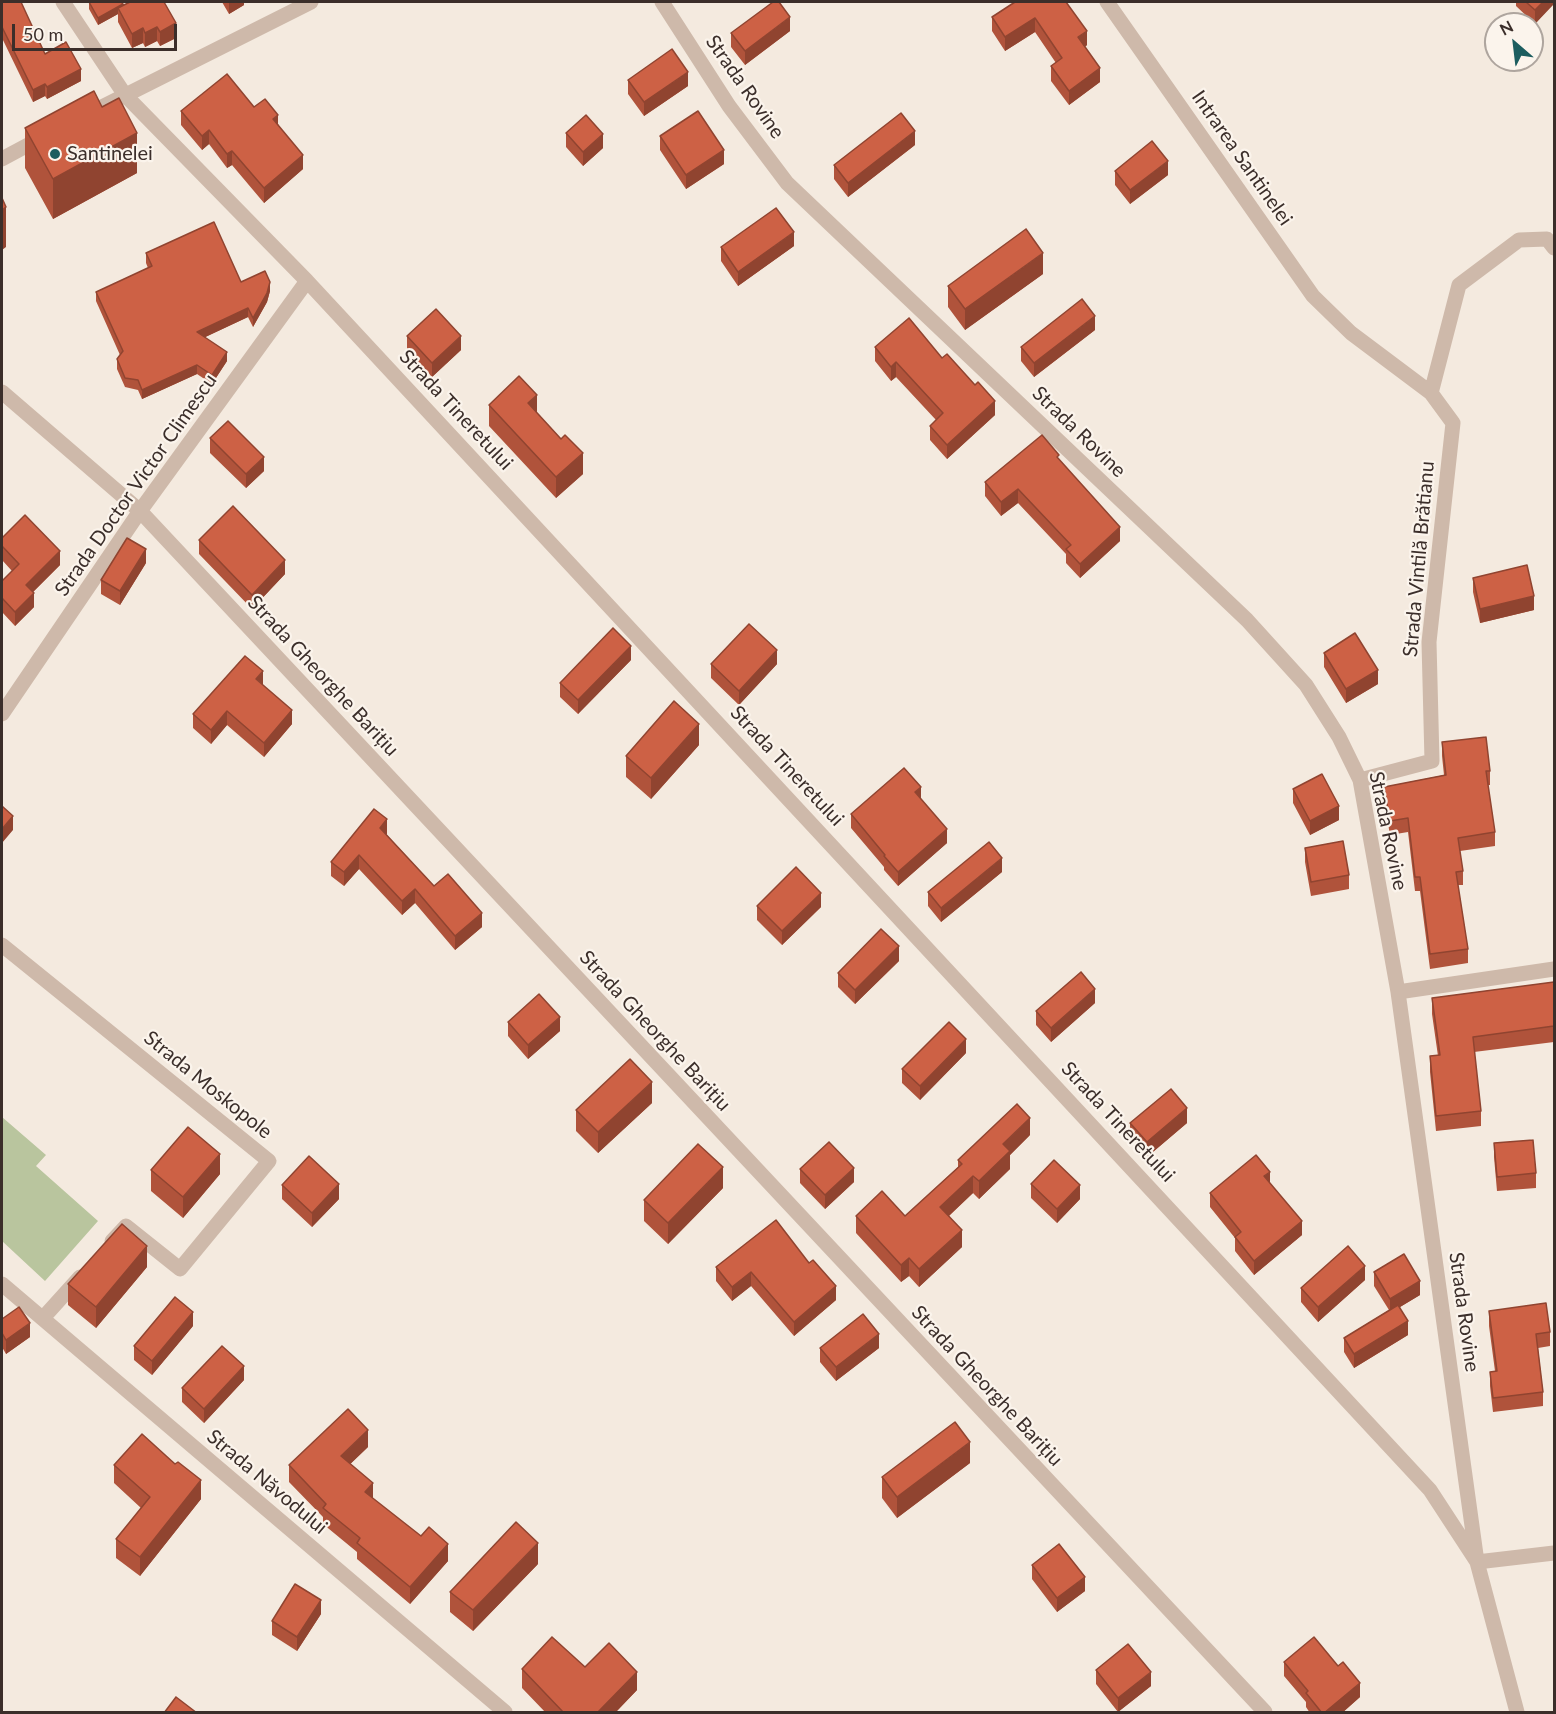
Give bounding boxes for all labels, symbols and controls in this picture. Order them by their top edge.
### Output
scale bar [15,12,180,50]
north arrow [1484,12,1544,72]
text: N [1496,16,1516,39]
text: 50 m [23,23,63,45]
street label: Strada Rovine [701,31,789,143]
street label: Intrarea Santinelei [1187,86,1297,230]
place label: Santinelei [67,142,153,166]
marker: Santinelei [48,147,62,161]
street label: Strada Tineretului [394,345,518,475]
street label: Strada Doctor Victor Climescu [50,369,222,601]
street label: Strada Rovine [1027,381,1131,483]
street label: Strada Vintilă Brătianu [1398,460,1440,658]
street label: Strada Gheorghe Barițiu [242,591,404,761]
street label: Strada Tineretului [725,701,849,831]
street label: Strada Rovine [1364,769,1412,893]
street label: Strada Gheorghe Barițiu [574,946,736,1116]
street label: Strada Moskopole [139,1026,277,1144]
street label: Strada Tineretului [1056,1057,1180,1187]
street label: Strada Rovine [1444,1251,1484,1373]
street label: Strada Gheorghe Barițiu [906,1301,1068,1471]
street label: Strada Năvodului [202,1425,332,1539]

